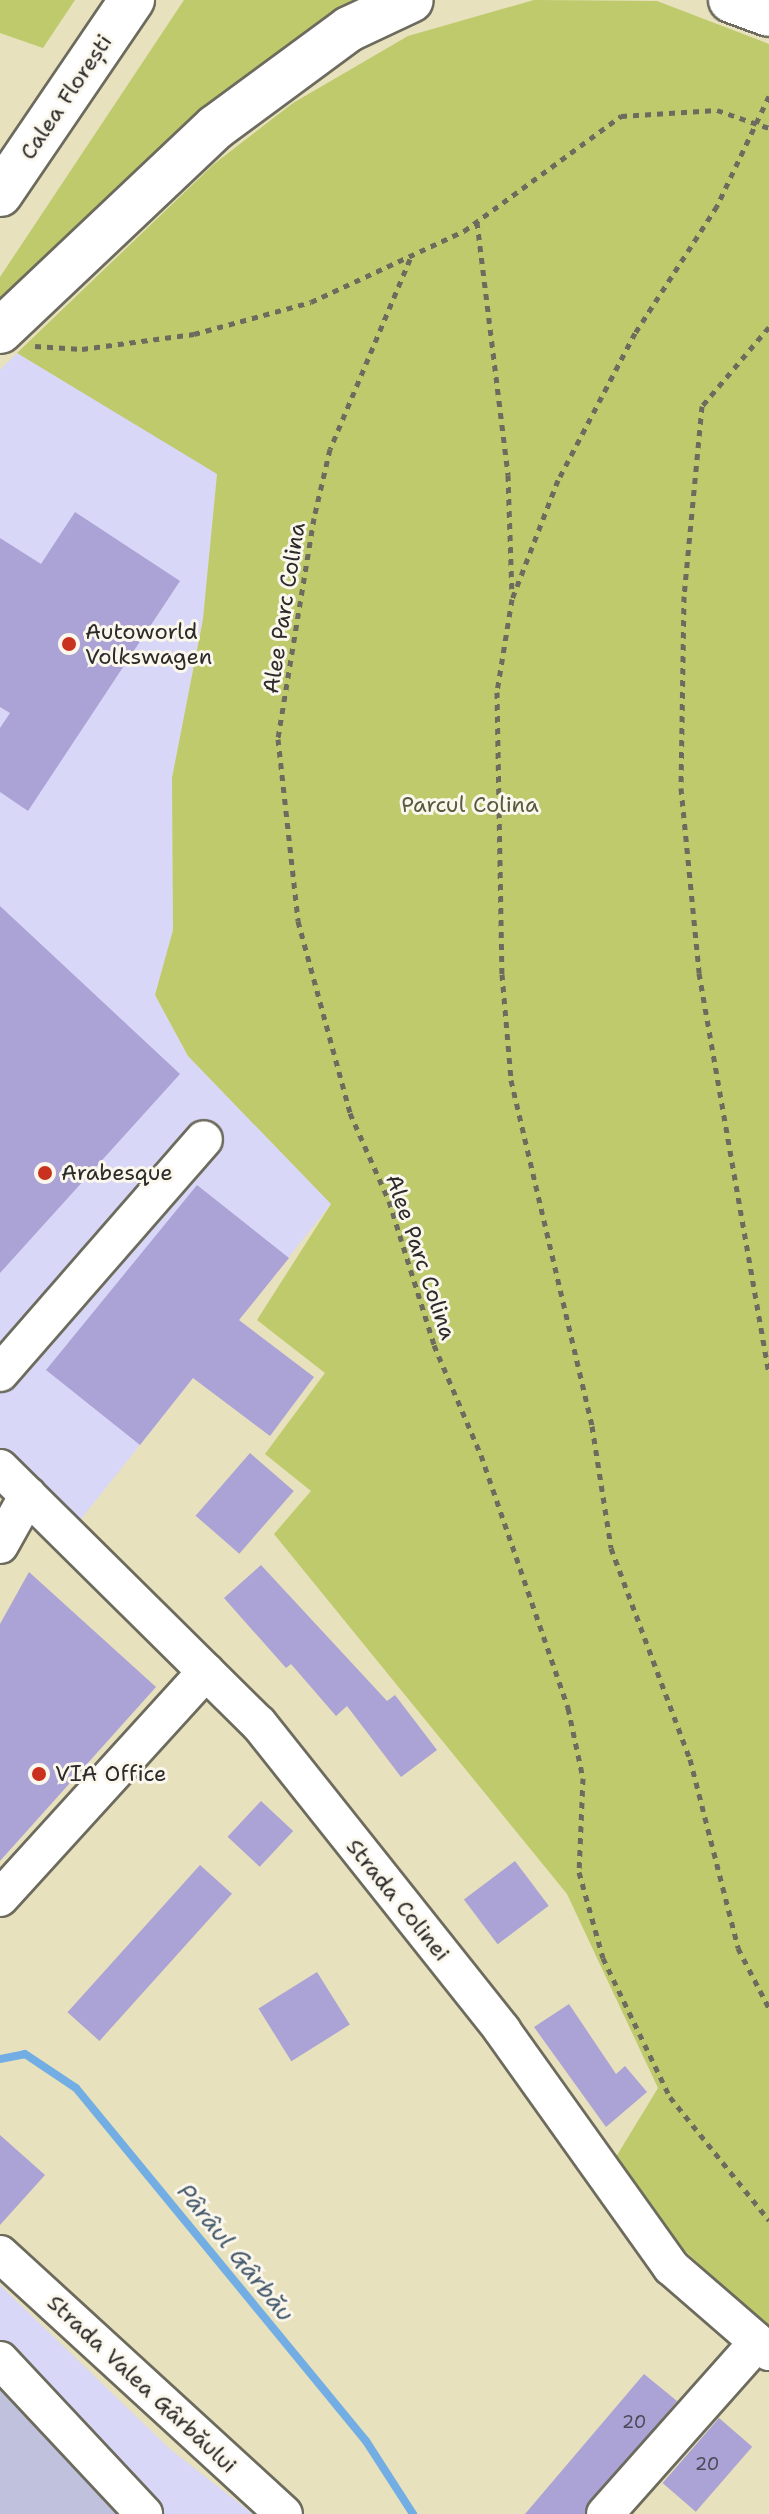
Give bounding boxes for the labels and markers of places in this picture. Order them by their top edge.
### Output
place label: Autoworld Volkswagen [85,618,212,670]
marker: Autoworld Volkswagen [60,635,78,653]
place label: Arabesque [61,1160,173,1186]
marker: Arabesque [36,1164,54,1182]
place label: VIA Office [55,1761,167,1787]
marker: VIA Office [30,1765,48,1783]

